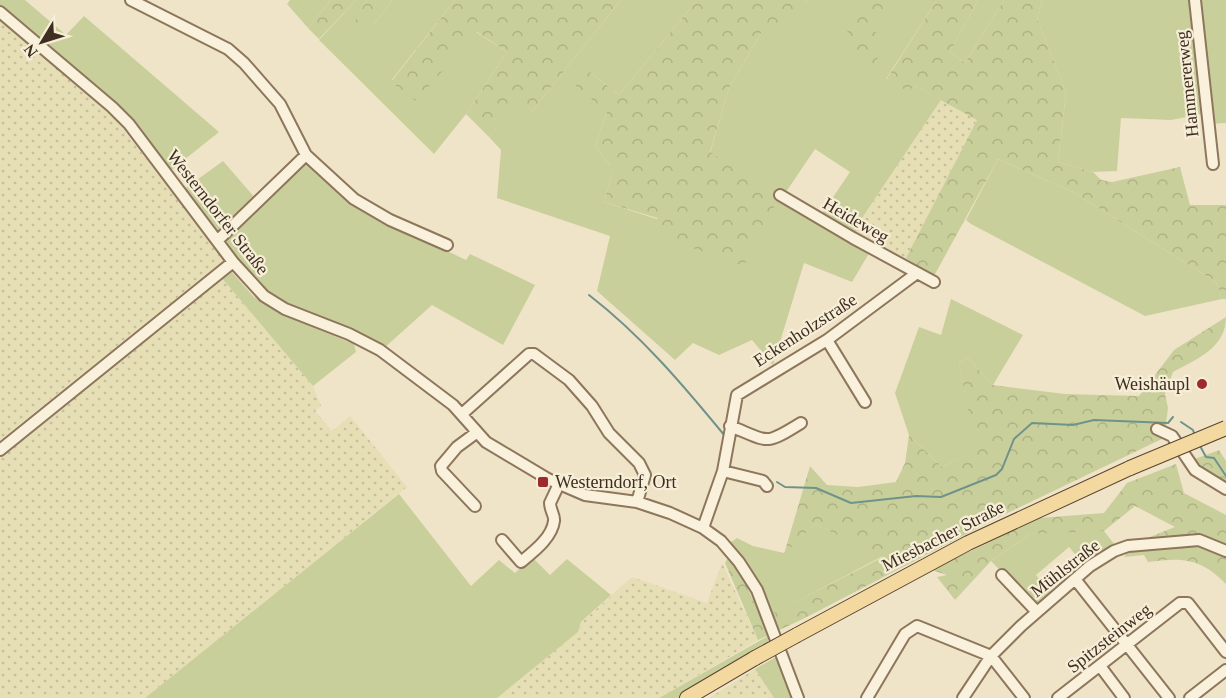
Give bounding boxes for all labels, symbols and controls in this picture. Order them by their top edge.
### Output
north arrow [12,12,72,72]
street label: Hammererweg [1171,30,1203,138]
text: N [20,41,41,61]
street label: Westerndorfer Straße [163,146,273,278]
street label: Heideweg [819,193,893,247]
street label: Eckenholzstraße [750,289,860,371]
place label: Weishäupl [1114,374,1190,394]
marker: Weishäupl [1195,377,1209,391]
place label: Westerndorf, Ort [555,472,677,492]
marker: Westerndorf, Ort [536,475,550,489]
street label: Miesbacher Straße [879,497,1007,575]
street label: Mühlstraße [1027,535,1103,601]
street label: Spitzsteinweg [1063,599,1155,677]

